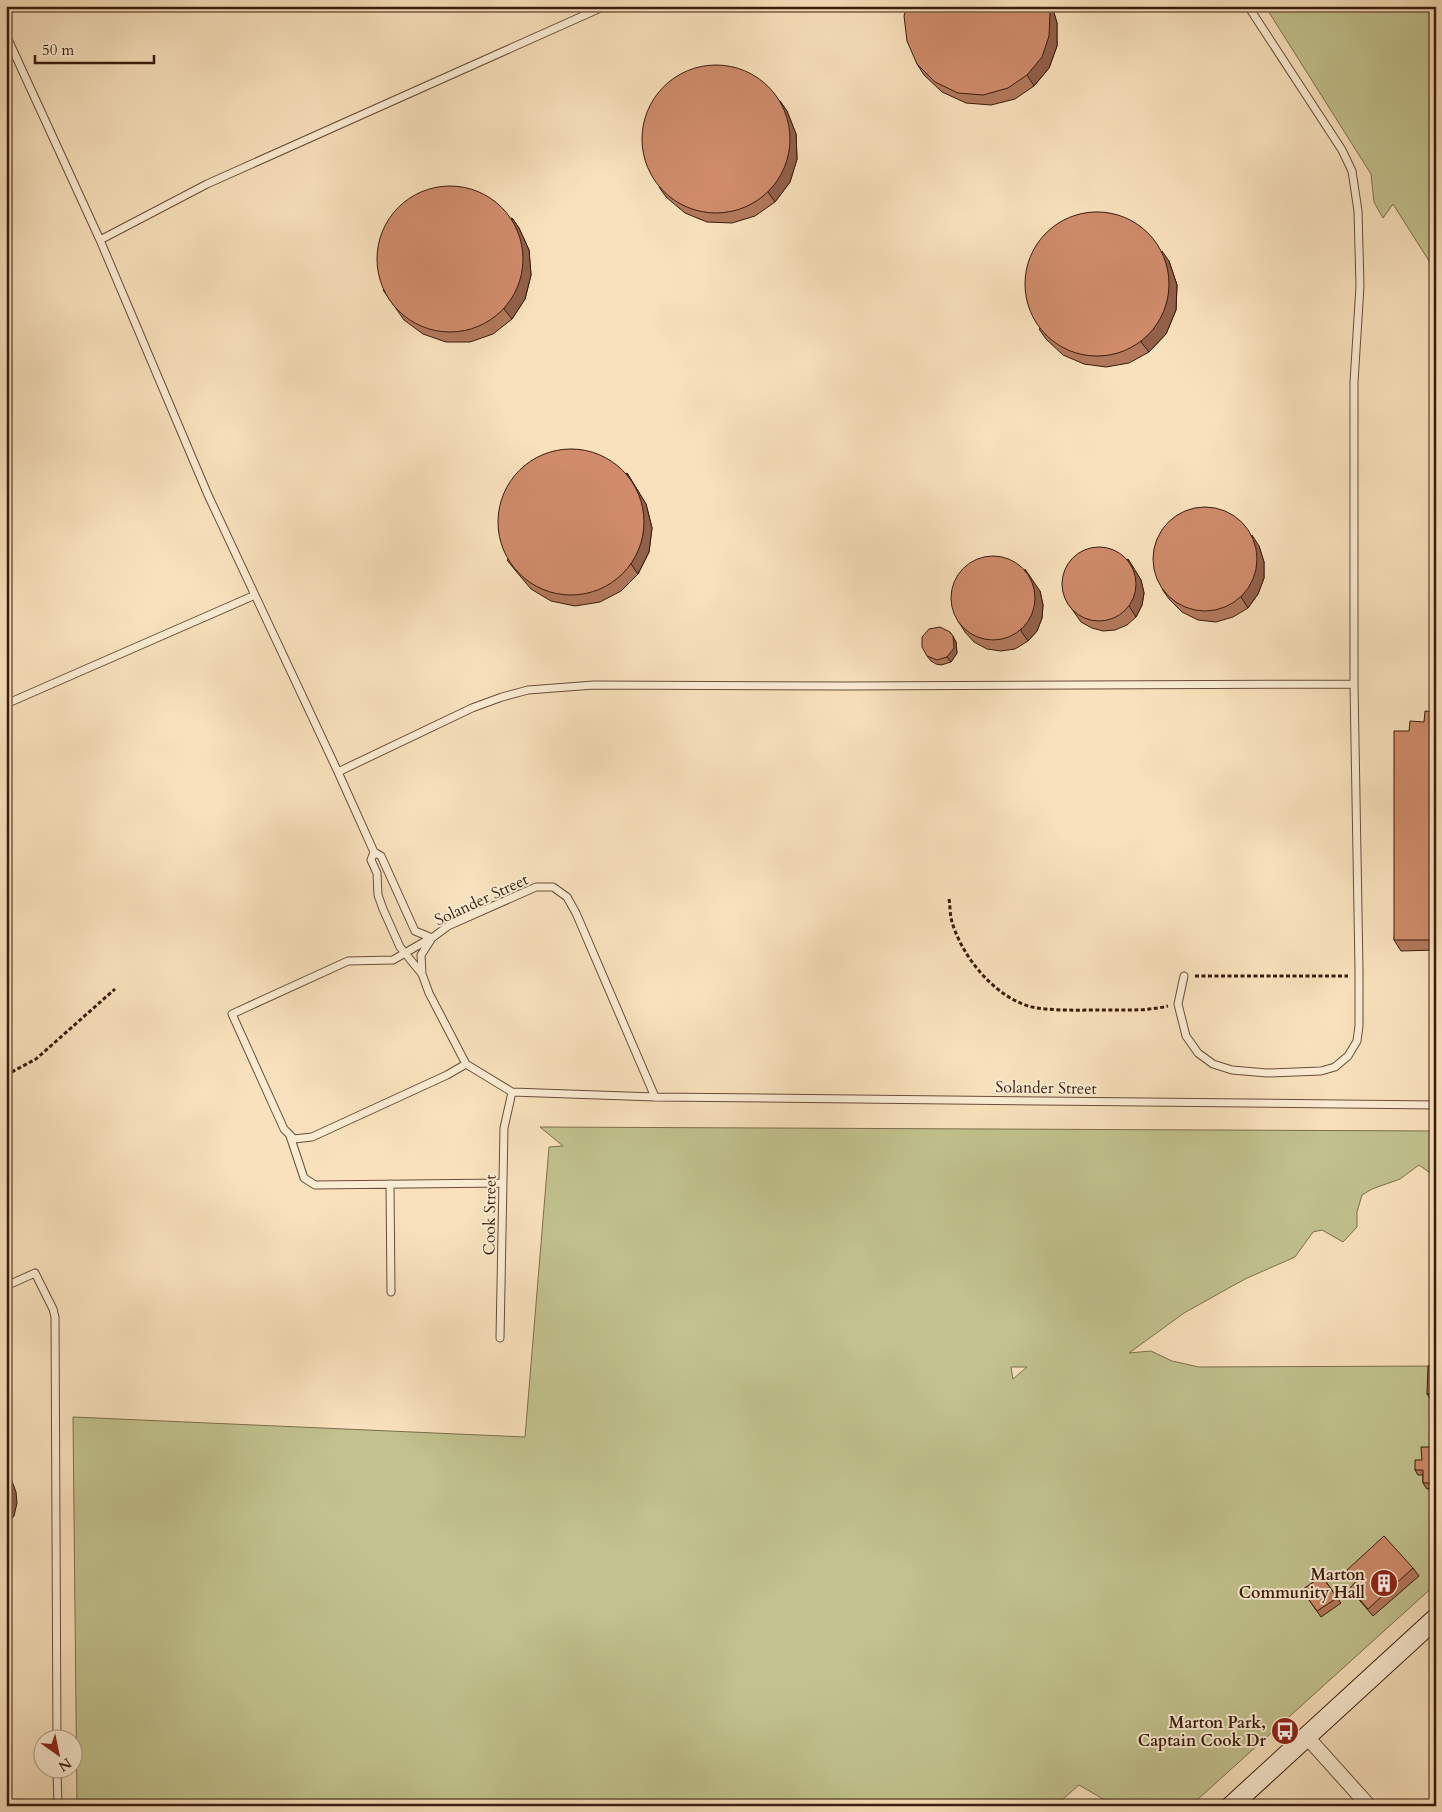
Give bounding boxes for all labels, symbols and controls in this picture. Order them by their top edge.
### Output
scale bar [35,32,154,64]
text: 50 m [42,40,74,60]
street label: Solander Street [431,869,532,931]
street label: Solander Street [995,1076,1097,1100]
street label: Cook Street [478,1174,502,1256]
place label: Marton Community Hall [1239,1564,1366,1604]
building icon: Marton Community Hall [1369,1568,1399,1598]
place label: Marton Park, Captain Cook Dr [1138,1712,1267,1752]
bus stop icon: Marton Park, Captain Cook Dr [1270,1716,1300,1746]
north arrow [32,1730,82,1780]
text: N [55,1753,75,1776]

